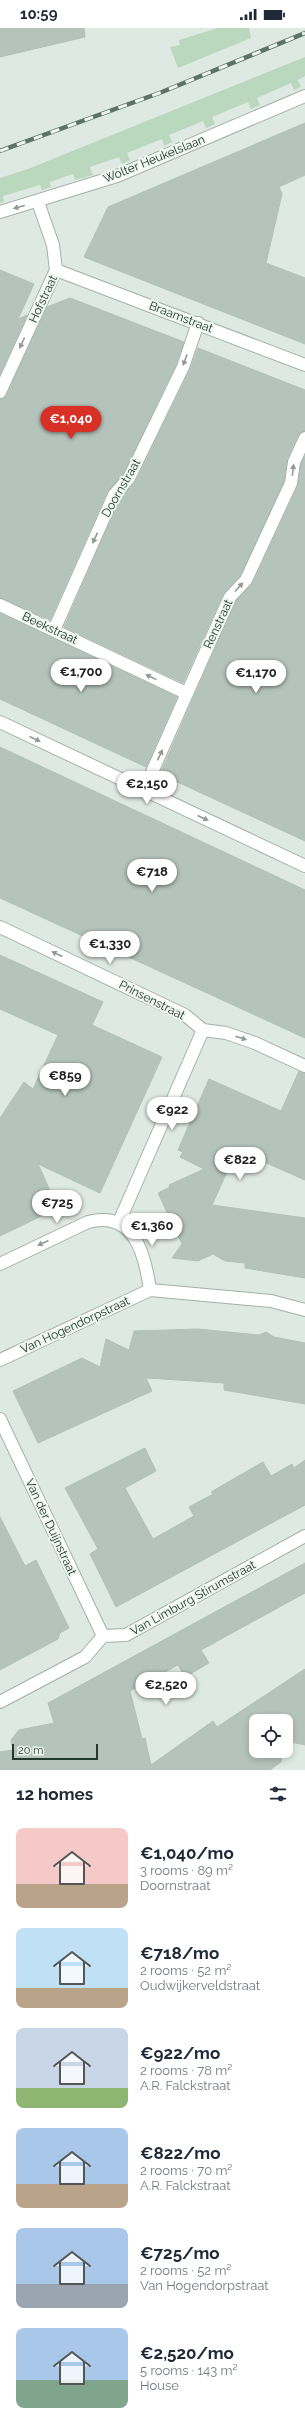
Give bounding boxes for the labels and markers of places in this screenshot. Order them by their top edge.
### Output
pin: €1,040 [38,406,104,440]
pin: €1,700 [48,659,114,693]
pin: €1,170 [223,660,289,694]
pin: €2,150 [114,771,180,805]
pin: €718 [128,859,176,893]
pin: €1,330 [77,931,143,965]
pin: €859 [41,1063,89,1097]
pin: €922 [148,1097,196,1131]
pin: €822 [216,1147,264,1181]
pin: €725 [33,1190,81,1224]
pin: €1,360 [119,1213,185,1247]
pin: €2,520 [133,1672,199,1706]

